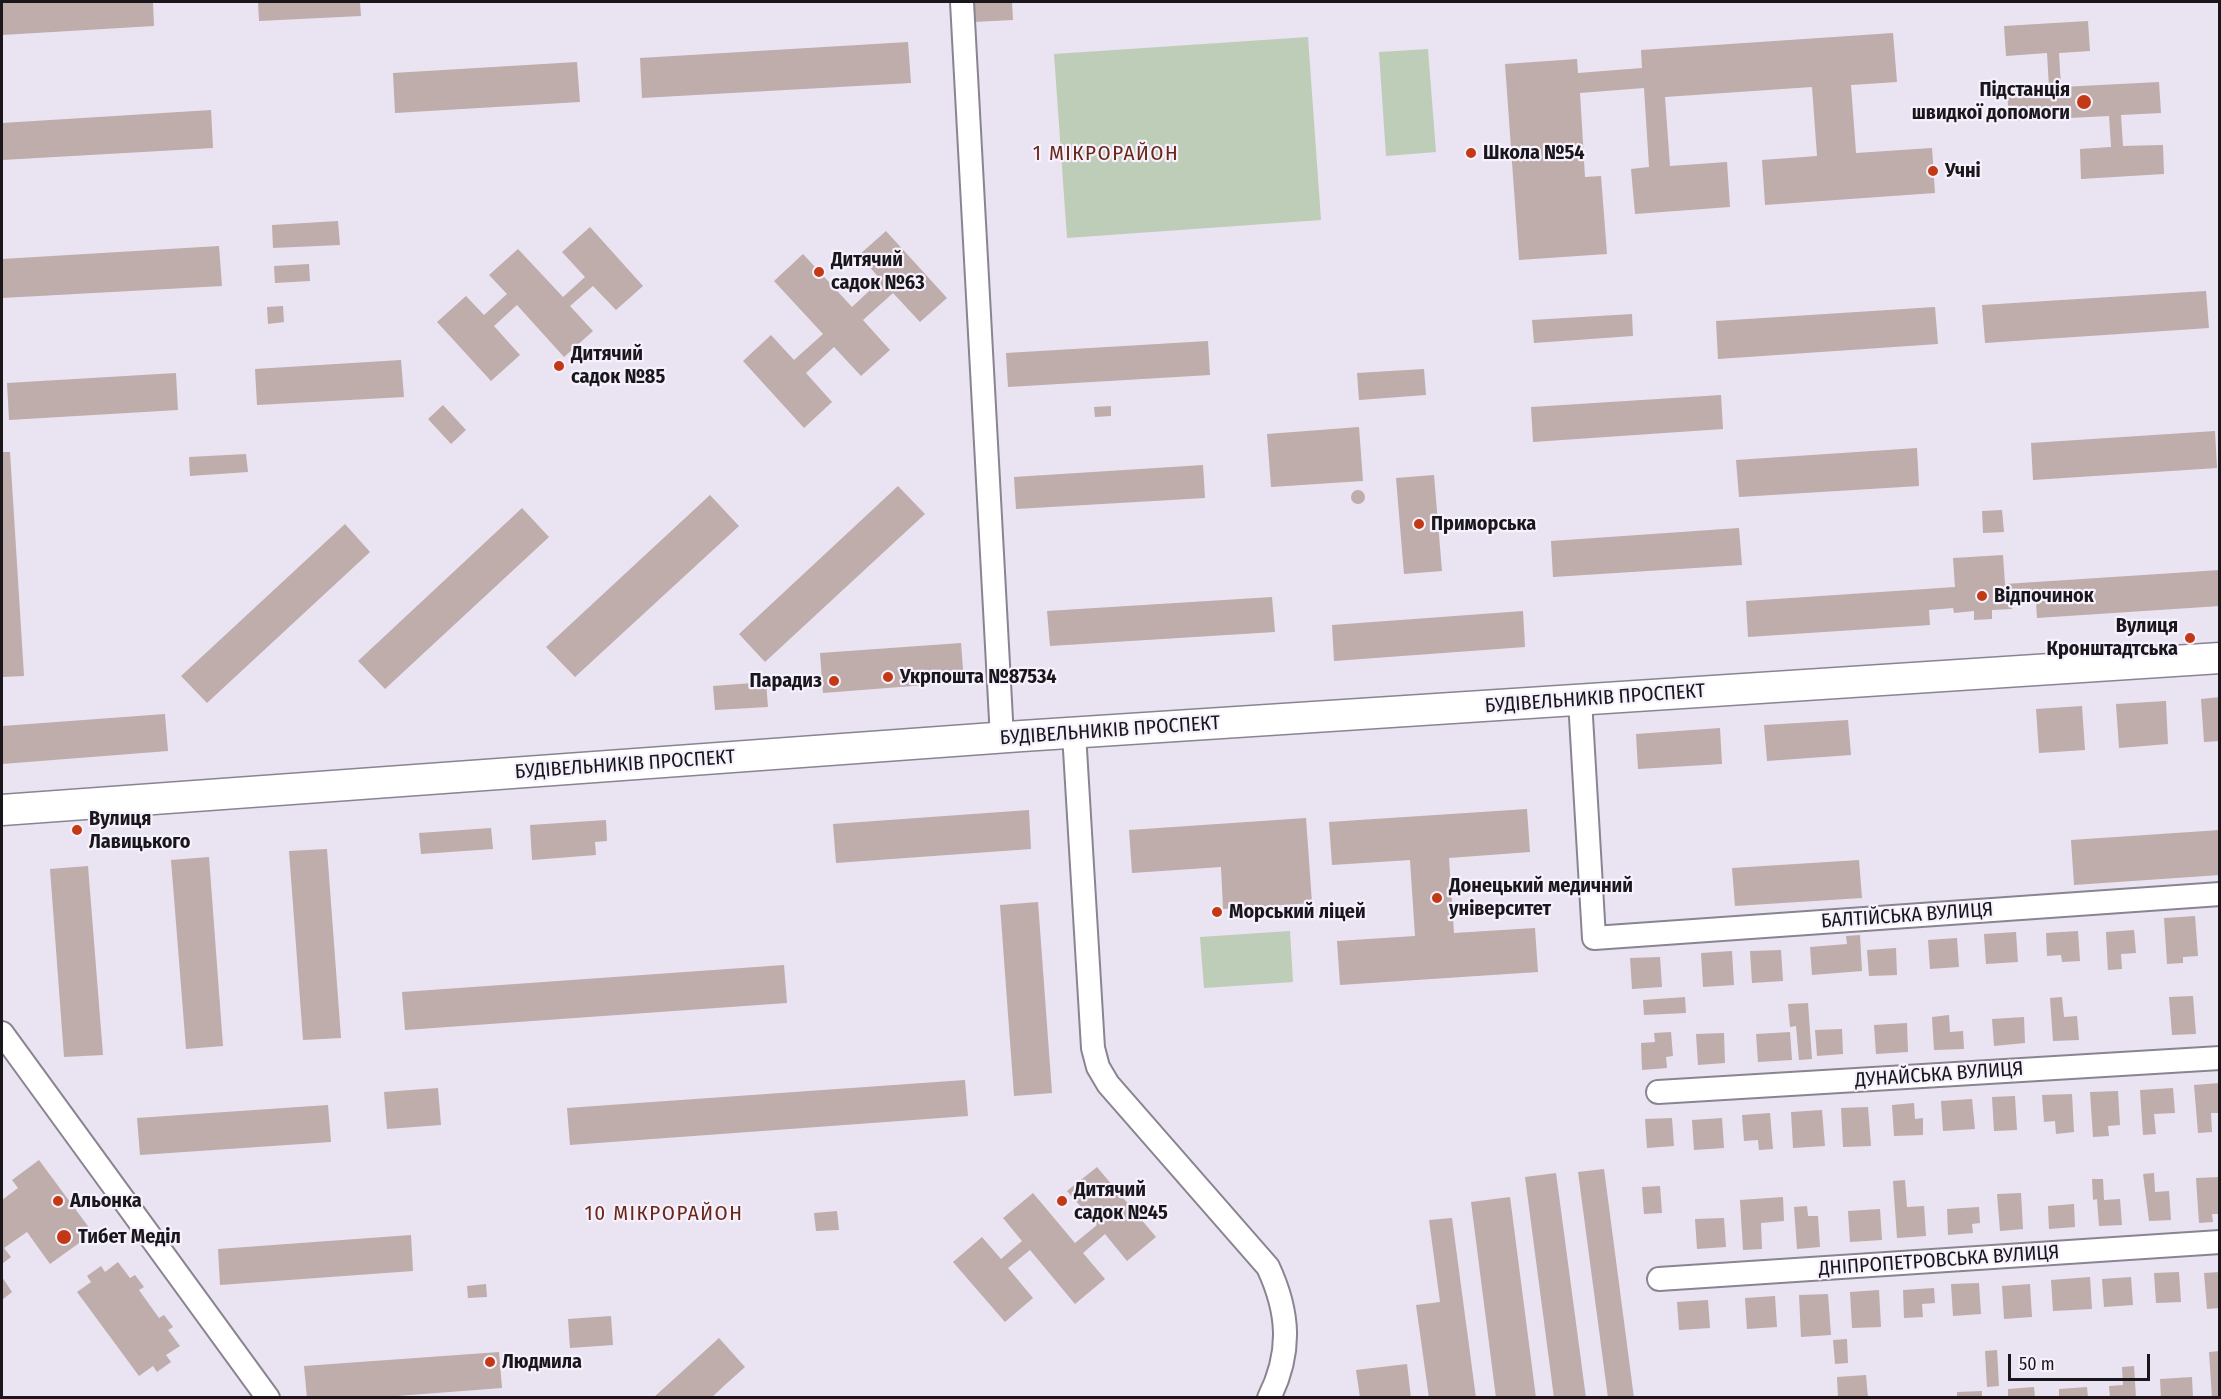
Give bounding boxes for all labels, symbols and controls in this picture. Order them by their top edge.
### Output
place label: Підстанція швидкої допомоги [1912,78,2070,125]
marker: Підстанція швидкої допомоги [2075,93,2093,111]
district label: 1 МІКРОРАЙОН [1033,141,1179,167]
place label: Школа №54 [1483,141,1585,165]
marker: Школа №54 [1464,146,1478,160]
place label: Учні [1945,159,1981,183]
marker: Учні [1926,164,1940,178]
place label: Дитячий садок №63 [831,248,925,295]
marker: Дитячий садок №63 [812,265,826,279]
place label: Дитячий садок №85 [571,342,665,389]
marker: Дитячий садок №85 [552,359,566,373]
place label: Приморська [1431,512,1536,536]
marker: Приморська [1412,517,1426,531]
place label: Відпочинок [1994,584,2094,608]
marker: Відпочинок [1975,589,1989,603]
place label: Вулиця Кронштадтська [2047,614,2178,661]
marker: Вулиця Кронштадтська [2183,631,2197,645]
place label: Укрпошта №87534 [900,665,1057,689]
place label: Парадиз [750,669,822,693]
marker: Укрпошта №87534 [881,670,895,684]
marker: Парадиз [827,674,841,688]
street label: БУДІВЕЛЬНИКІВ ПРОСПЕКТ [1484,679,1706,719]
street label: БУДІВЕЛЬНИКІВ ПРОСПЕКТ [999,711,1221,751]
street label: БУДІВЕЛЬНИКІВ ПРОСПЕКТ [514,745,736,785]
place label: Вулиця Лавицького [89,807,190,854]
marker: Вулиця Лавицького [70,823,84,837]
place label: Донецький медичний університет [1449,874,1633,921]
marker: Донецький медичний університет [1430,891,1444,905]
street label: БАЛТІЙСЬКА ВУЛИЦЯ [1820,898,1994,934]
place label: Морський ліцей [1229,900,1366,924]
marker: Морський ліцей [1210,905,1224,919]
street label: ДУНАЙСЬКА ВУЛИЦЯ [1854,1057,2024,1093]
place label: Дитячий садок №45 [1074,1178,1168,1225]
place label: Альонка [70,1189,142,1213]
marker: Альонка [51,1194,65,1208]
marker: Дитячий садок №45 [1055,1194,1069,1208]
district label: 10 МІКРОРАЙОН [585,1201,743,1227]
place label: Тибет Меділ [78,1225,181,1249]
marker: Тибет Меділ [55,1228,73,1246]
street label: ДНІПРОПЕТРОВСЬКА ВУЛИЦЯ [1818,1241,2060,1281]
scale bar [2011,1342,2154,1380]
place label: Людмила [502,1350,582,1374]
text: 50 m [2019,1353,2055,1375]
marker: Людмила [483,1355,497,1369]

